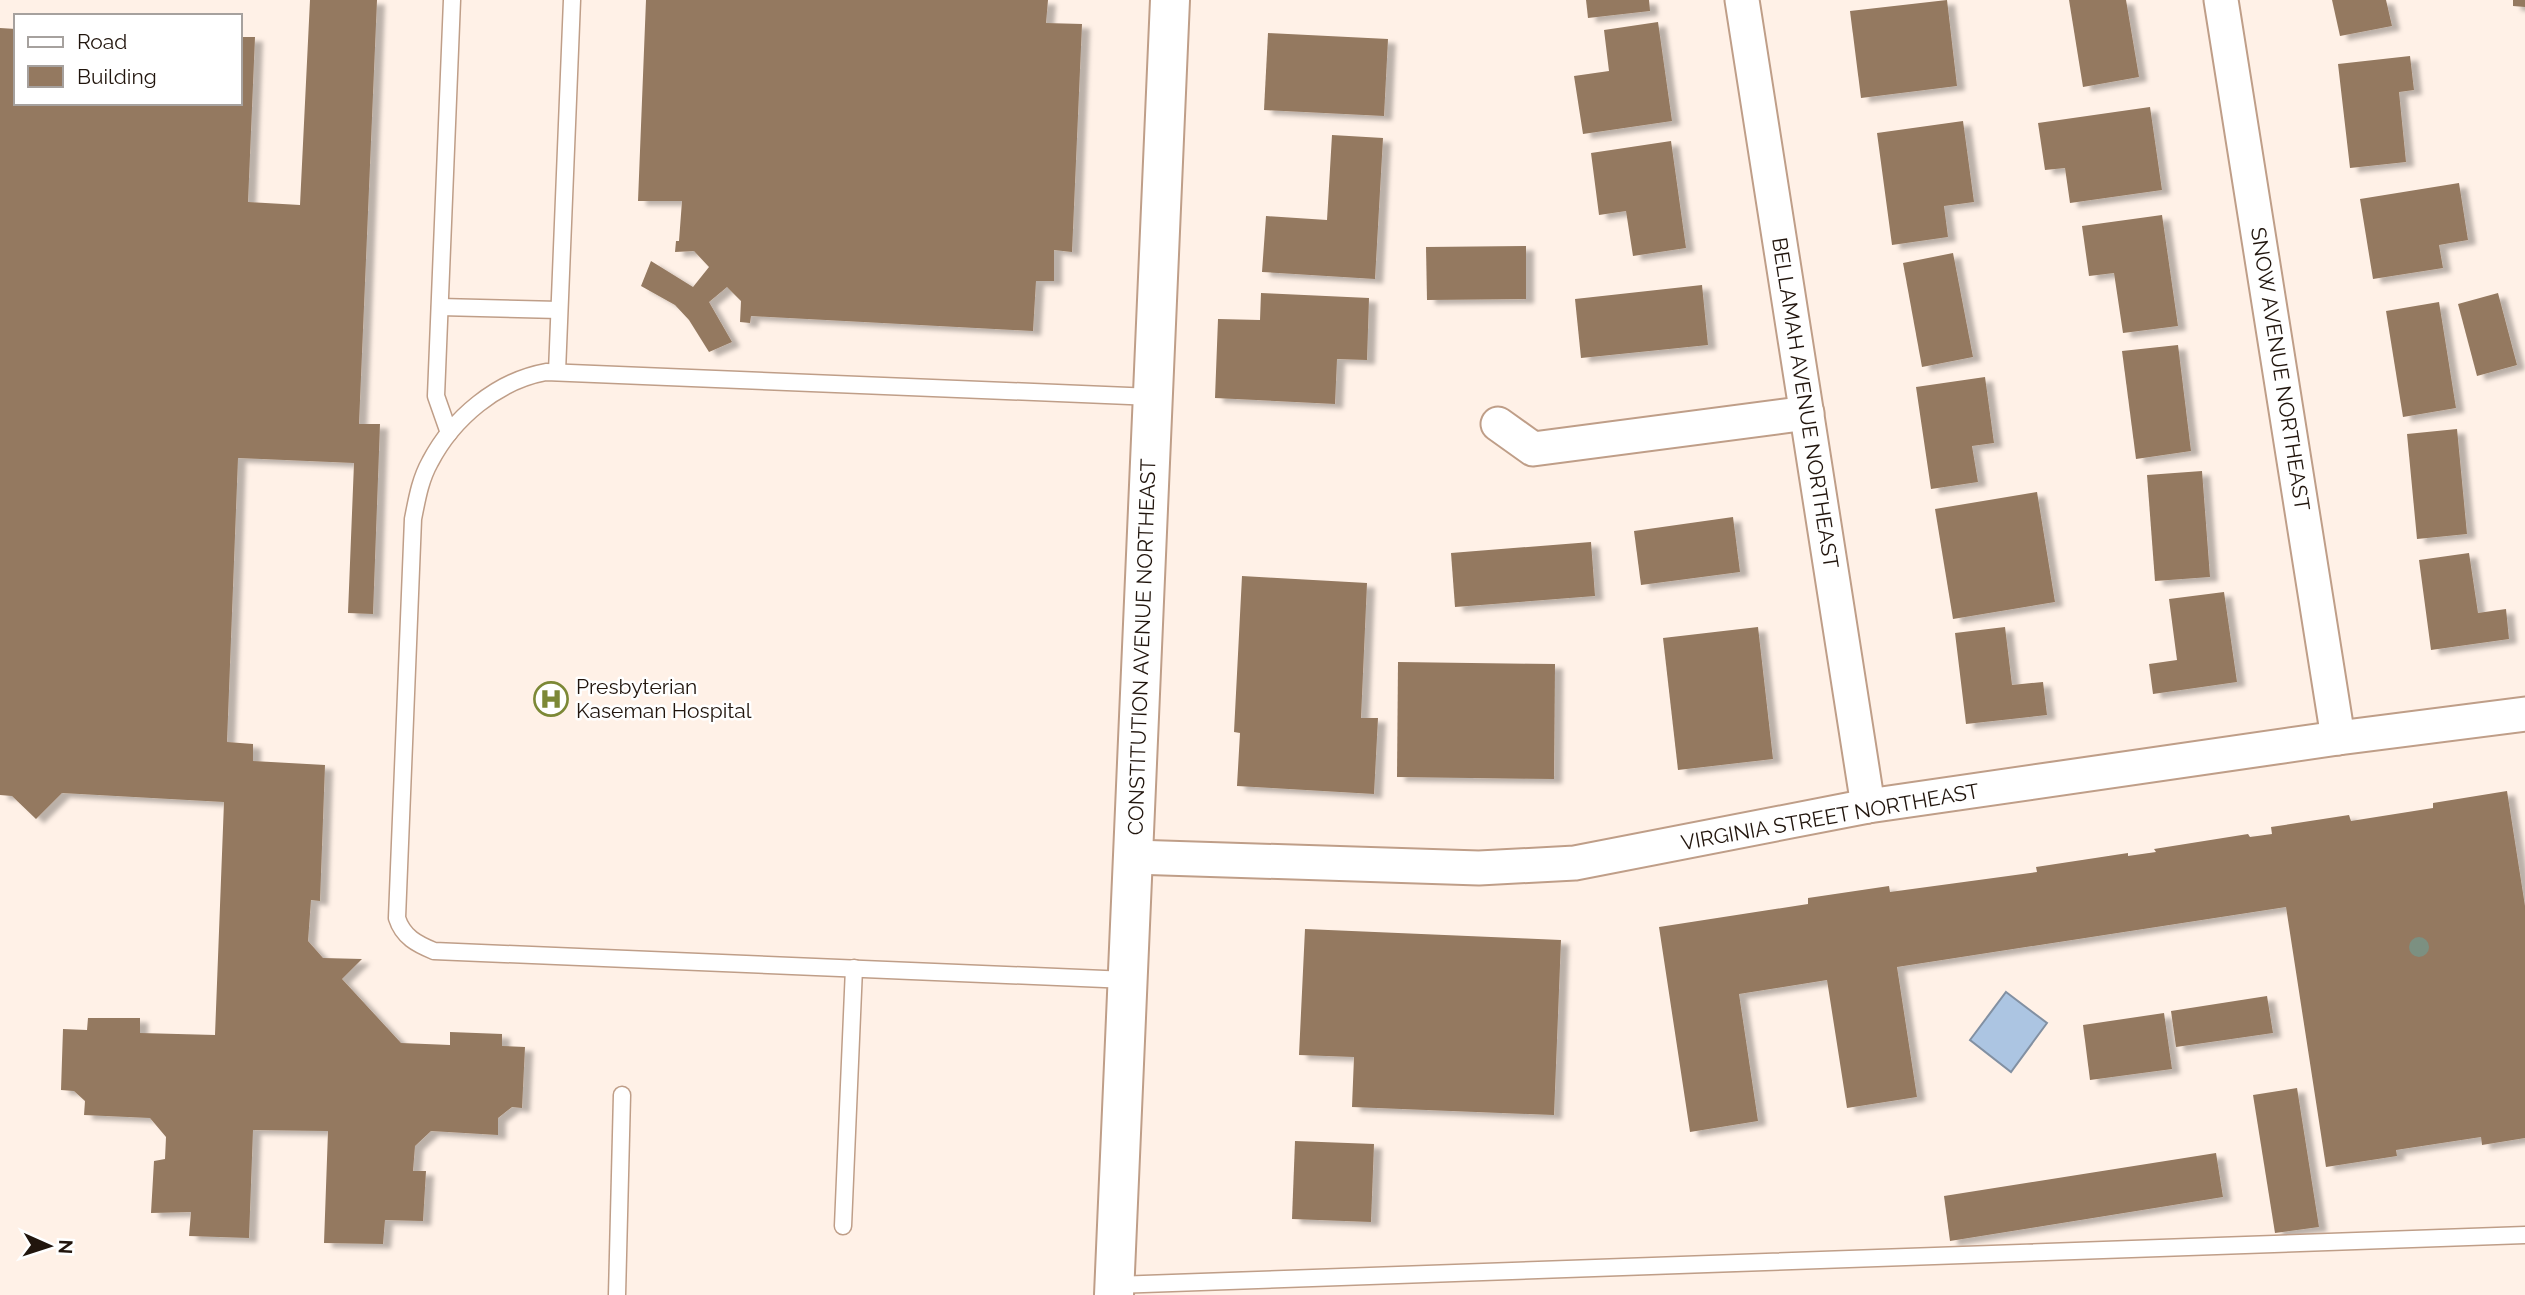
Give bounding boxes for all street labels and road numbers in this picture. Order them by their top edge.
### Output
street label: SNOW AVENUE NORTHEAST [2246,225,2315,513]
street label: BELLAMAH AVENUE NORTHEAST [1767,236,1844,570]
street label: CONSTITUTION AVENUE NORTHEAST [1122,458,1161,836]
street label: VIRGINIA STREET NORTHEAST [1679,778,1981,855]

